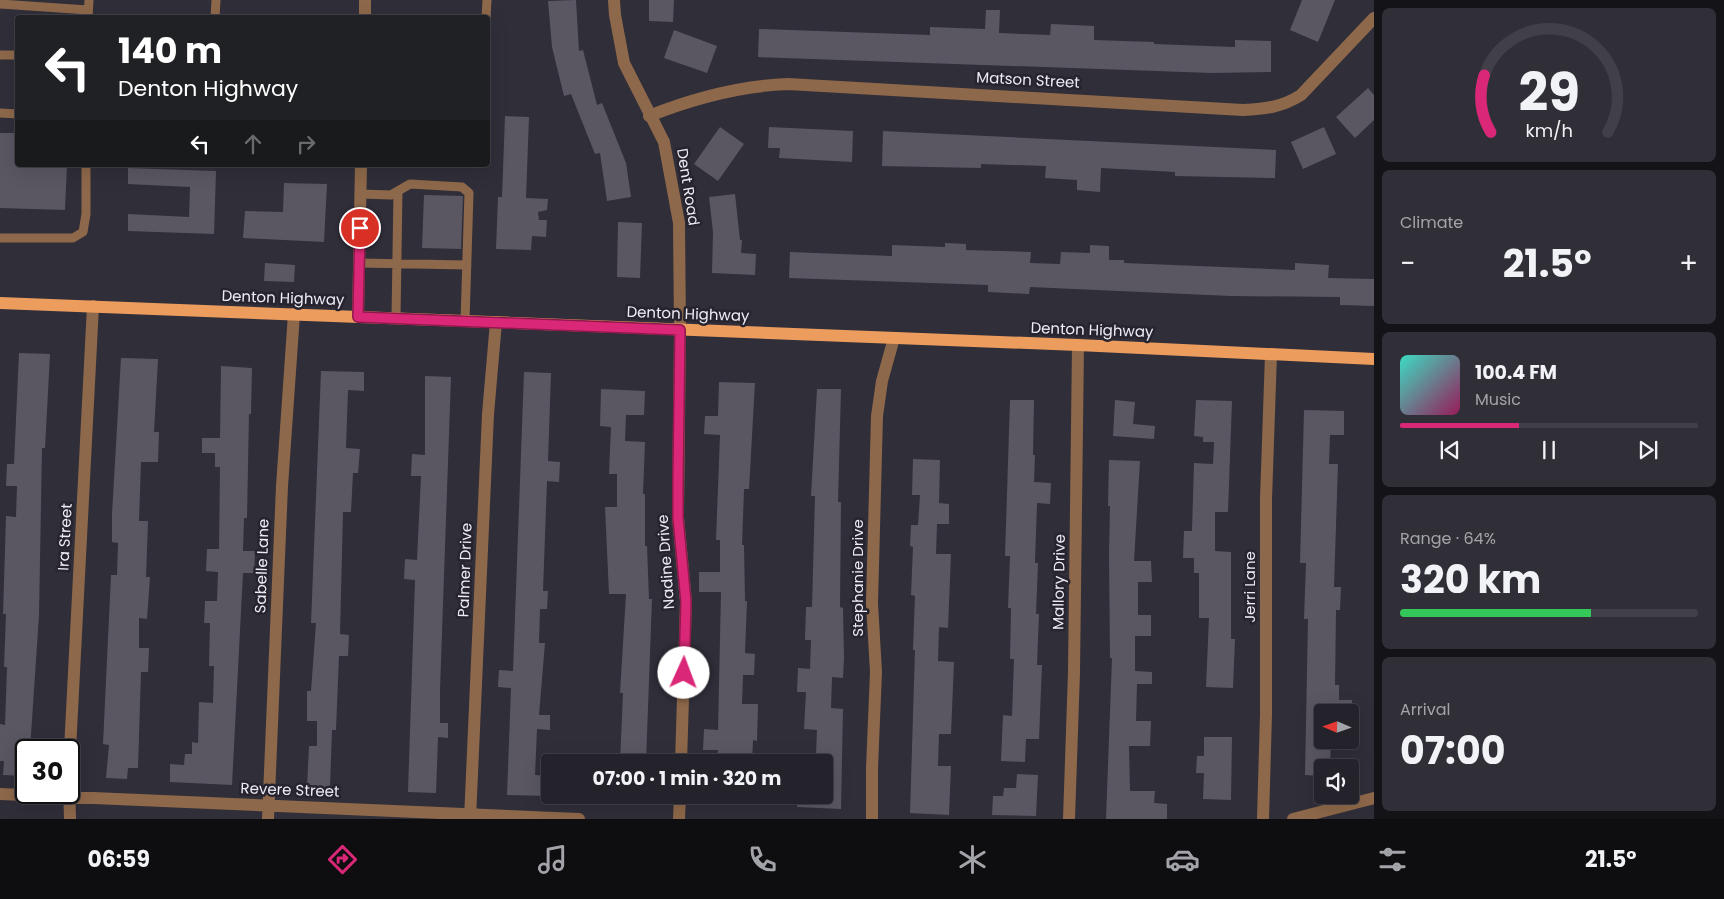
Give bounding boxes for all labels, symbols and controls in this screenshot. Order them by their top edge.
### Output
text: 140 m [118,26,222,75]
icon: left [35,35,100,100]
text: 29 [1518,56,1580,129]
street label: Matson Street [976,66,1080,93]
text: Denton Highway [118,73,298,104]
text: km/h [1525,118,1573,143]
icon: left [186,130,214,158]
icon: ahead [239,130,267,158]
icon: right [292,130,320,158]
street label: Dent Road [672,147,705,227]
pin [339,207,381,249]
text: Climate [1400,211,1463,234]
icon: arrive [346,214,374,242]
text: 21.5° [1503,237,1592,290]
text: − [1400,244,1415,283]
text: + [1679,244,1698,283]
street label: Denton Highway [221,285,345,310]
street label: Denton Highway [626,301,750,326]
street label: Denton Highway [1030,317,1154,342]
text: 100.4 FM [1475,359,1557,386]
text: Music [1475,388,1521,411]
icon: previous [1436,436,1464,464]
icon: pause [1535,436,1563,464]
icon: next [1634,436,1662,464]
street label: Ira Street [52,503,77,571]
street label: Nadine Drive [652,514,679,610]
street label: Sabelle Lane [249,518,274,614]
street label: Stephanie Drive [847,519,868,637]
street label: Palmer Drive [452,522,477,618]
text: Range · 64% [1400,527,1496,550]
street label: Mallory Drive [1047,534,1070,630]
street label: Jerri Lane [1239,551,1260,623]
text: 320 km [1400,553,1541,606]
position arrow [657,646,709,698]
text: Arrival [1400,698,1450,721]
north arrow [1314,704,1359,749]
map controls [1314,704,1359,804]
text: 07:00 [1400,724,1505,777]
speed limit sign: 30 [15,739,80,804]
button: sound [1314,759,1359,804]
text: 07:00 · 1 min · 320 m [593,765,781,792]
street label: Revere Street [240,777,340,802]
icon: directions [325,842,360,877]
icon: music [535,842,570,877]
icon: phone [745,842,780,877]
icon: climate [955,842,990,877]
icon: car [1165,842,1200,877]
icon: filters [1375,842,1410,877]
text: 06:59 [88,844,150,875]
text: 21.5° [1585,844,1636,875]

